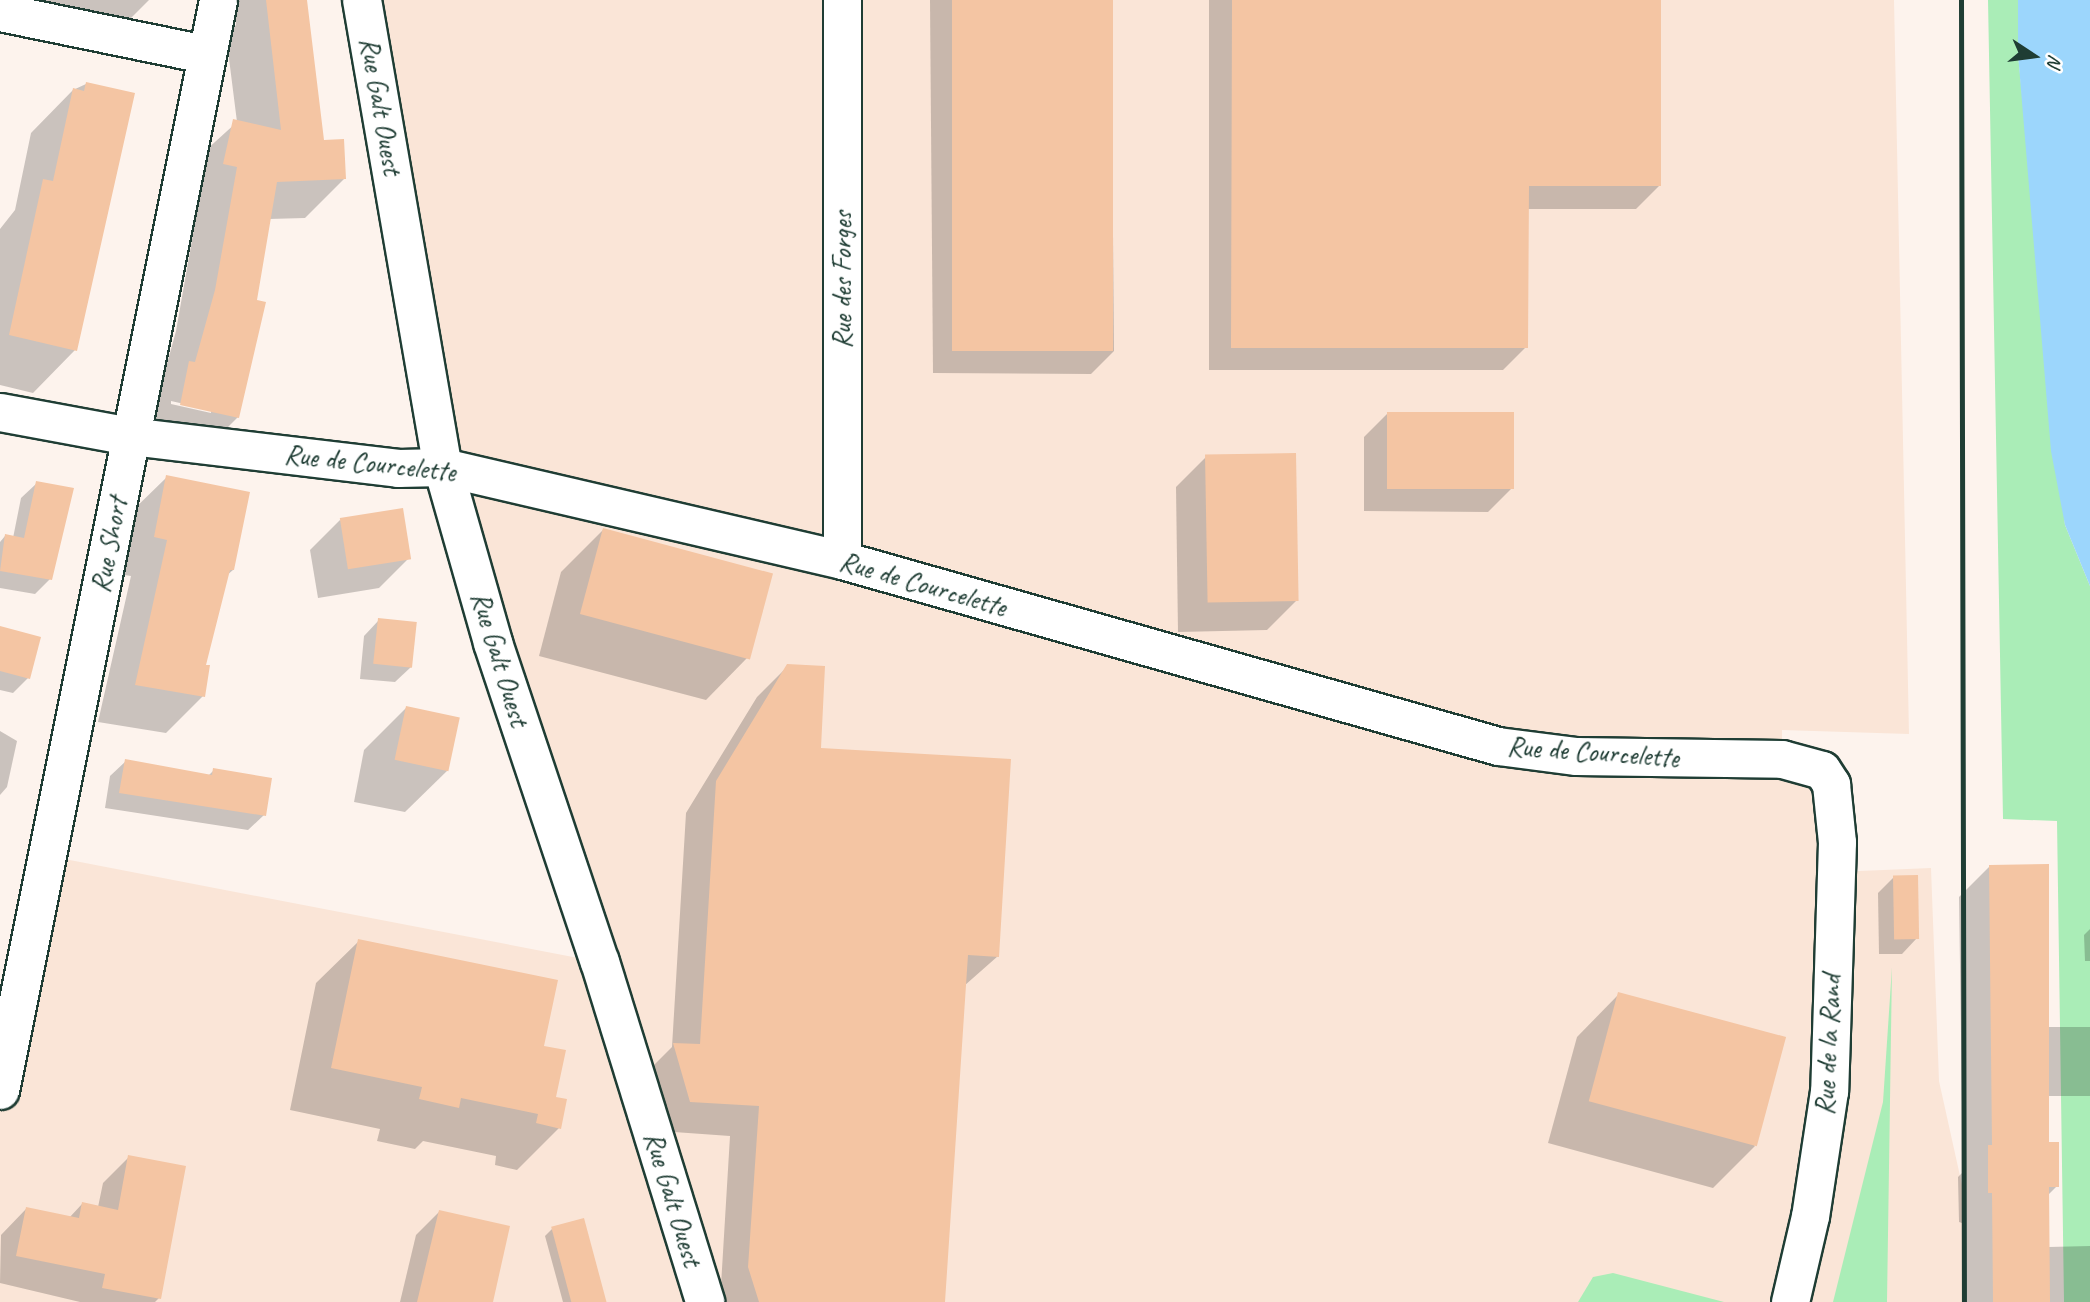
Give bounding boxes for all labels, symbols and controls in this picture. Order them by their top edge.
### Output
north arrow [1999,21,2069,91]
street label: Rue Galt Ouest [352,35,410,177]
text: N [2041,52,2067,69]
street label: Rue des Forges [825,211,859,349]
street label: Rue de Courcelette [283,437,457,489]
street label: Rue Short [83,494,135,596]
street label: Rue de Courcelette [836,544,1010,624]
street label: Rue Galt Ouest [464,588,536,730]
street label: Rue de Courcelette [1506,729,1680,775]
street label: Rue de la Rand [1808,973,1848,1117]
street label: Rue Galt Ouest [637,1128,709,1270]

